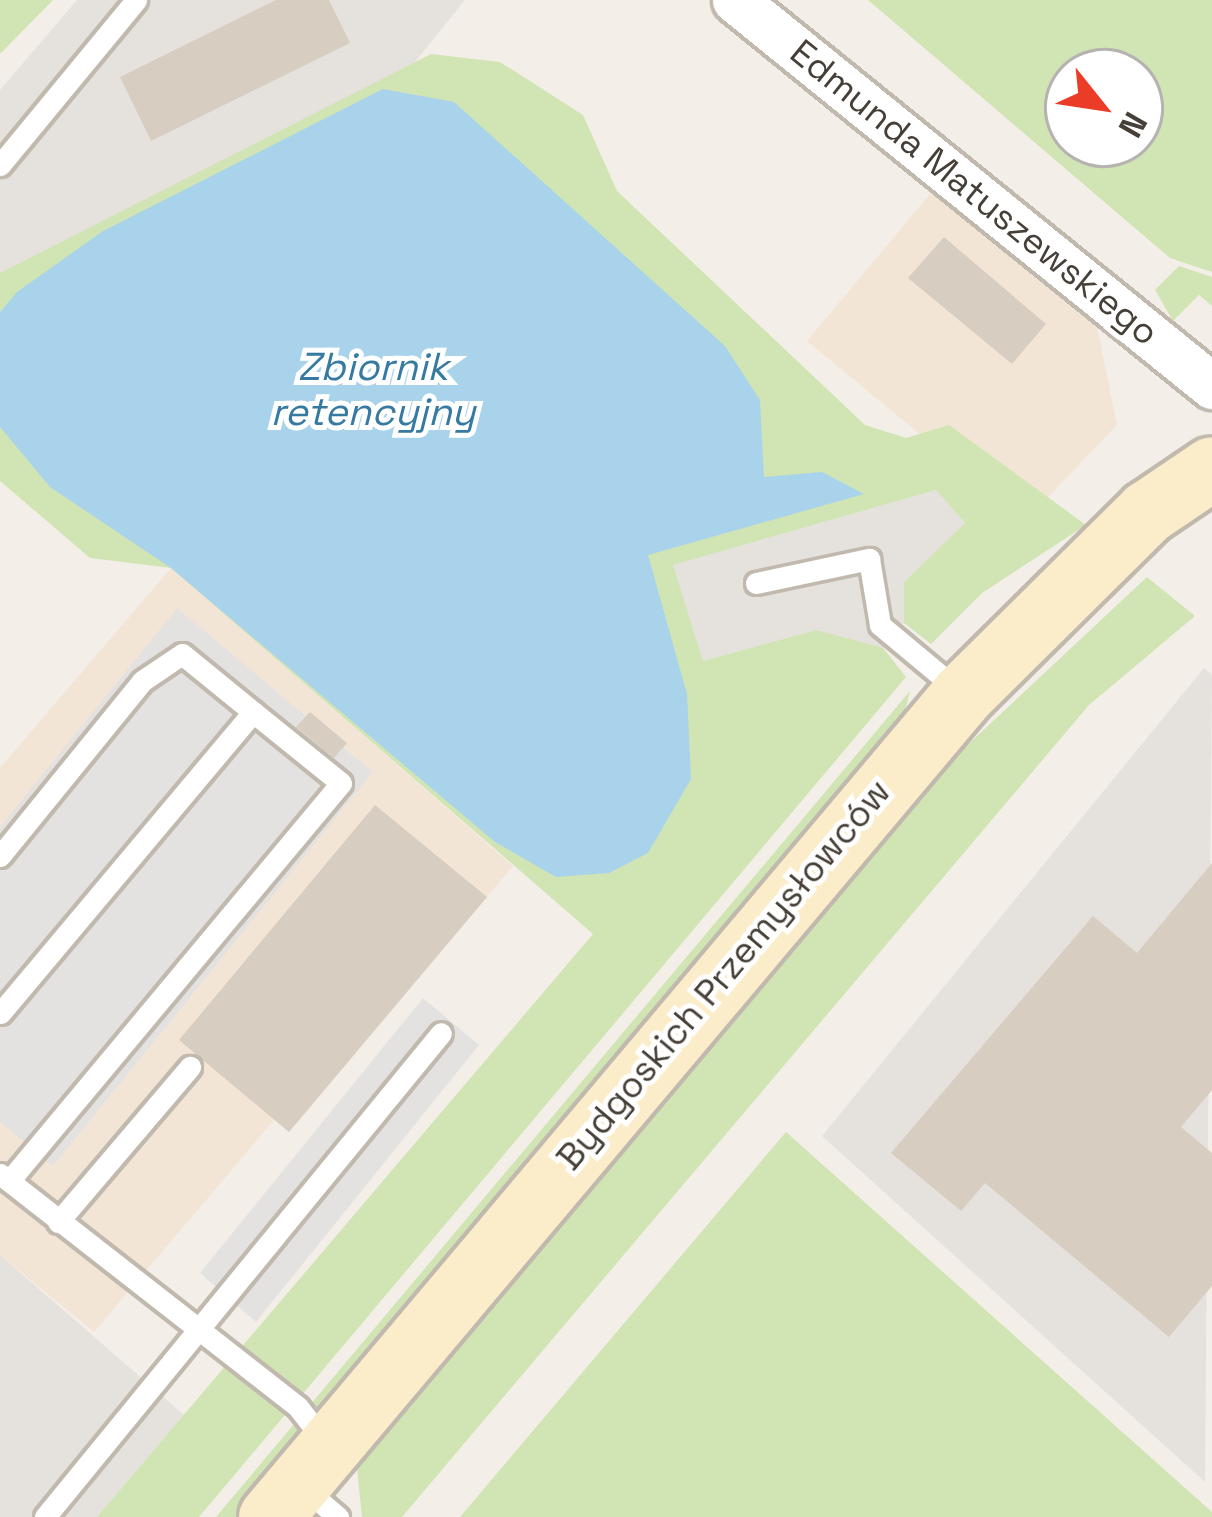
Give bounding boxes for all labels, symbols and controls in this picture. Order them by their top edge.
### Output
street label: Edmunda Matuszewskiego [781,31,1167,355]
north arrow [1044,48,1164,168]
text: N [1109,104,1156,145]
water label: Zbiornik retencyjny [271,345,475,436]
street label: Bydgoskich Przemysłowców [548,771,900,1179]

